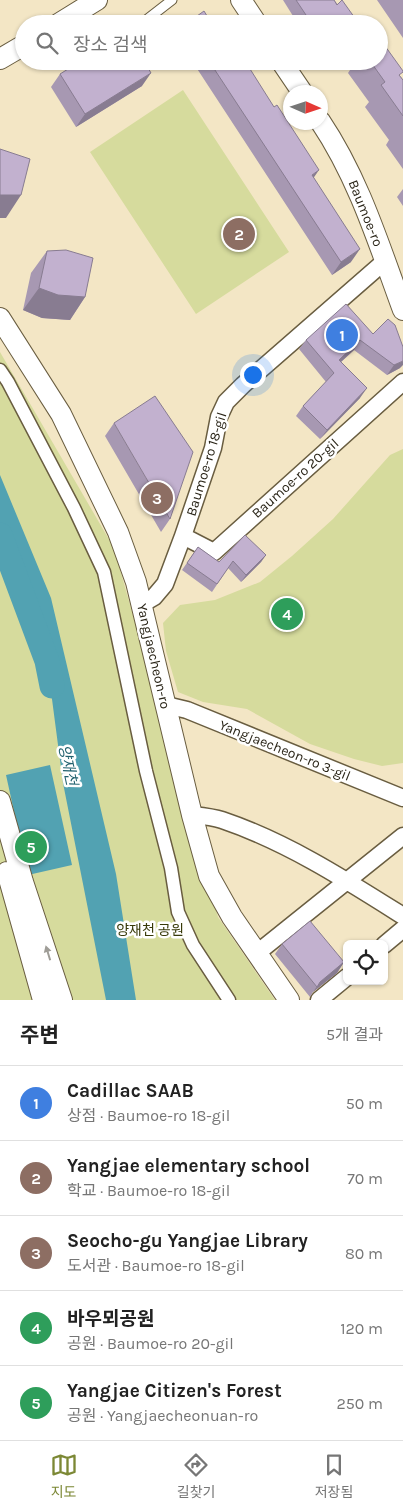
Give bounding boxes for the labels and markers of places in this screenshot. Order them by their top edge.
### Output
pin: 2 [223,215,255,253]
pin: 1 [326,316,358,354]
pin: 3 [141,479,173,517]
pin: 4 [271,595,303,633]
pin: 5 [15,828,47,866]

